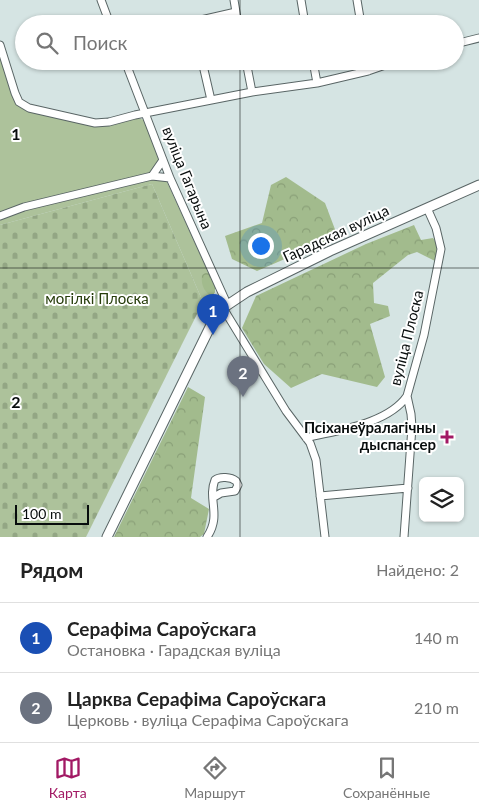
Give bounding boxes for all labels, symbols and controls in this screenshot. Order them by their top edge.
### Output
search box [15,15,464,70]
icon: search [33,29,61,57]
text: Поиск [73,31,127,54]
text: 1 [11,124,21,143]
street label: вуліца Гагарына [159,124,217,232]
street label: Гарадская вуліца [280,201,392,266]
your location [248,233,274,259]
street label: вуліца Плоска [385,288,427,387]
park label: могілкі Плоска [45,289,149,307]
pin: 1 [197,294,229,335]
pin: 2 [227,356,259,397]
text: 2 [11,392,21,411]
place label: Псіханеўралагічны дыспансер [304,418,436,453]
marker: Псіханеўралагічны дыспансер [440,430,454,444]
map controls [419,477,464,522]
button: layers [419,477,464,522]
scale bar [15,502,89,525]
text: 100 m [22,505,61,522]
text: Рядом [20,557,83,582]
text: Найдено: 2 [376,560,459,579]
text: Серафіма Сароўскага [67,617,257,640]
text: 1 [31,628,41,647]
text: 140 m [414,628,459,647]
text: Остановка · Гарадская вуліца [67,640,281,659]
text: Царква Серафіма Сароўскага [67,687,326,710]
text: 2 [31,698,41,717]
text: 210 m [414,698,459,717]
text: Церковь · вуліца Серафіма Сароўскага [67,710,349,729]
tab: Карта [49,754,87,801]
tab: Маршрут [184,754,245,801]
tab: Сохранённые [343,754,430,801]

